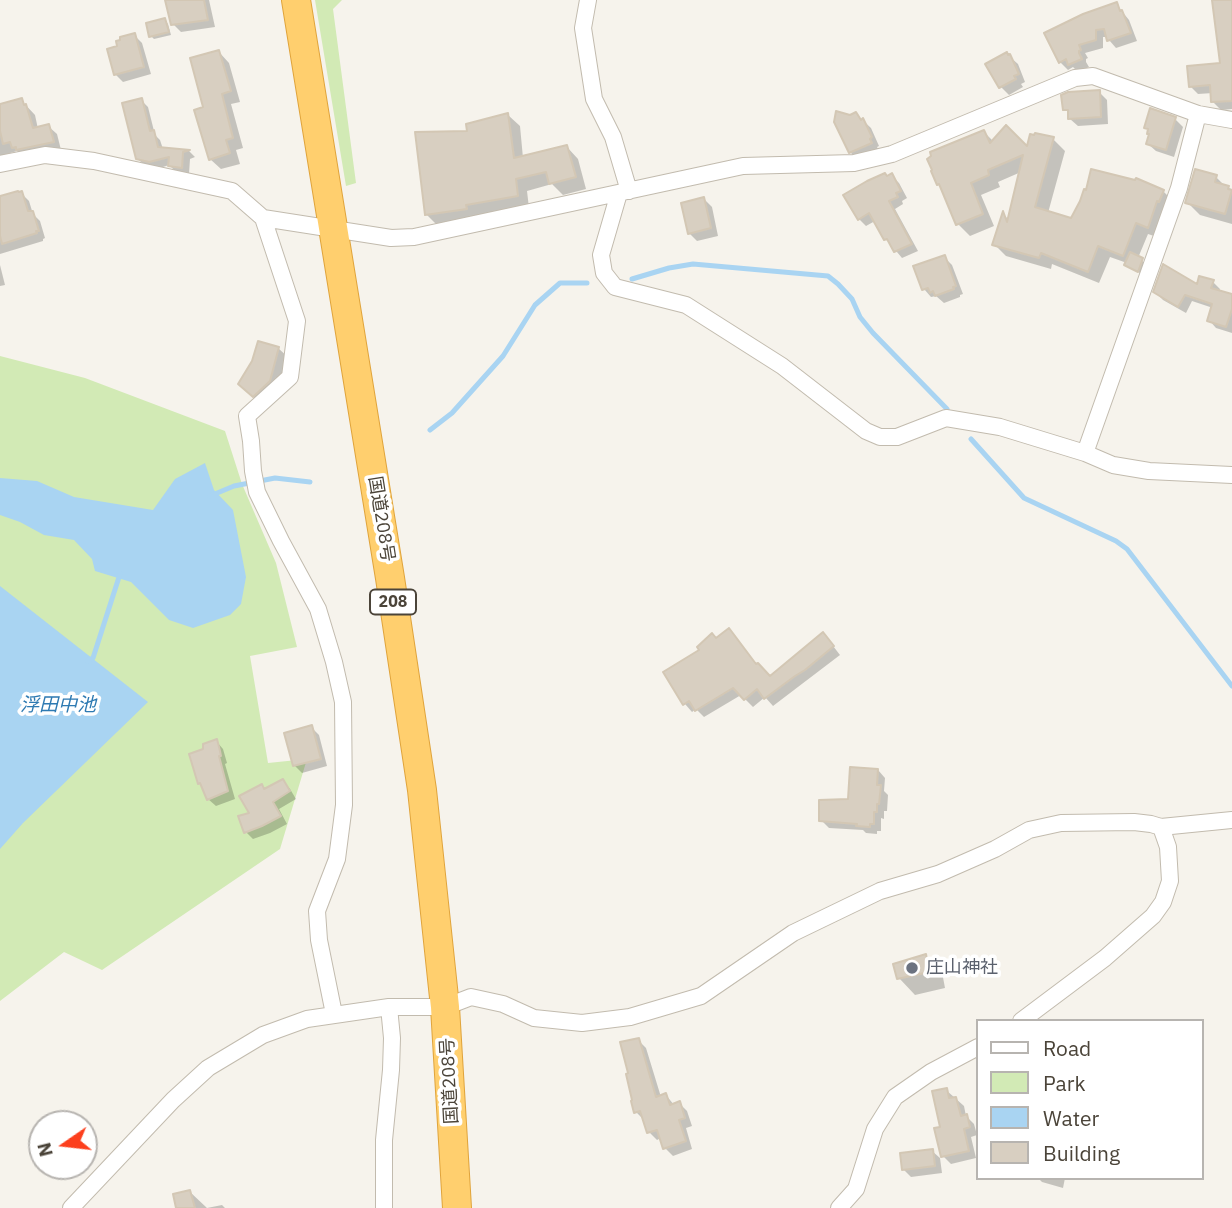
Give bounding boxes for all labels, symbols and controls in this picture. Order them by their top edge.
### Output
street label: 国道208号 [364,475,398,563]
road number: 208 [370,590,416,614]
water label: 浮田中池 [20,695,96,717]
place label: 庄山神社 [926,957,998,979]
marker: 庄山神社 [904,960,920,976]
legend [976,1019,1204,1180]
text: Road [1043,1034,1091,1062]
street label: 国道208号 [437,1037,463,1125]
text: Park [1043,1069,1086,1097]
text: Water [1043,1104,1099,1132]
north arrow [28,1110,98,1180]
text: Building [1043,1139,1120,1167]
text: N [31,1140,58,1159]

